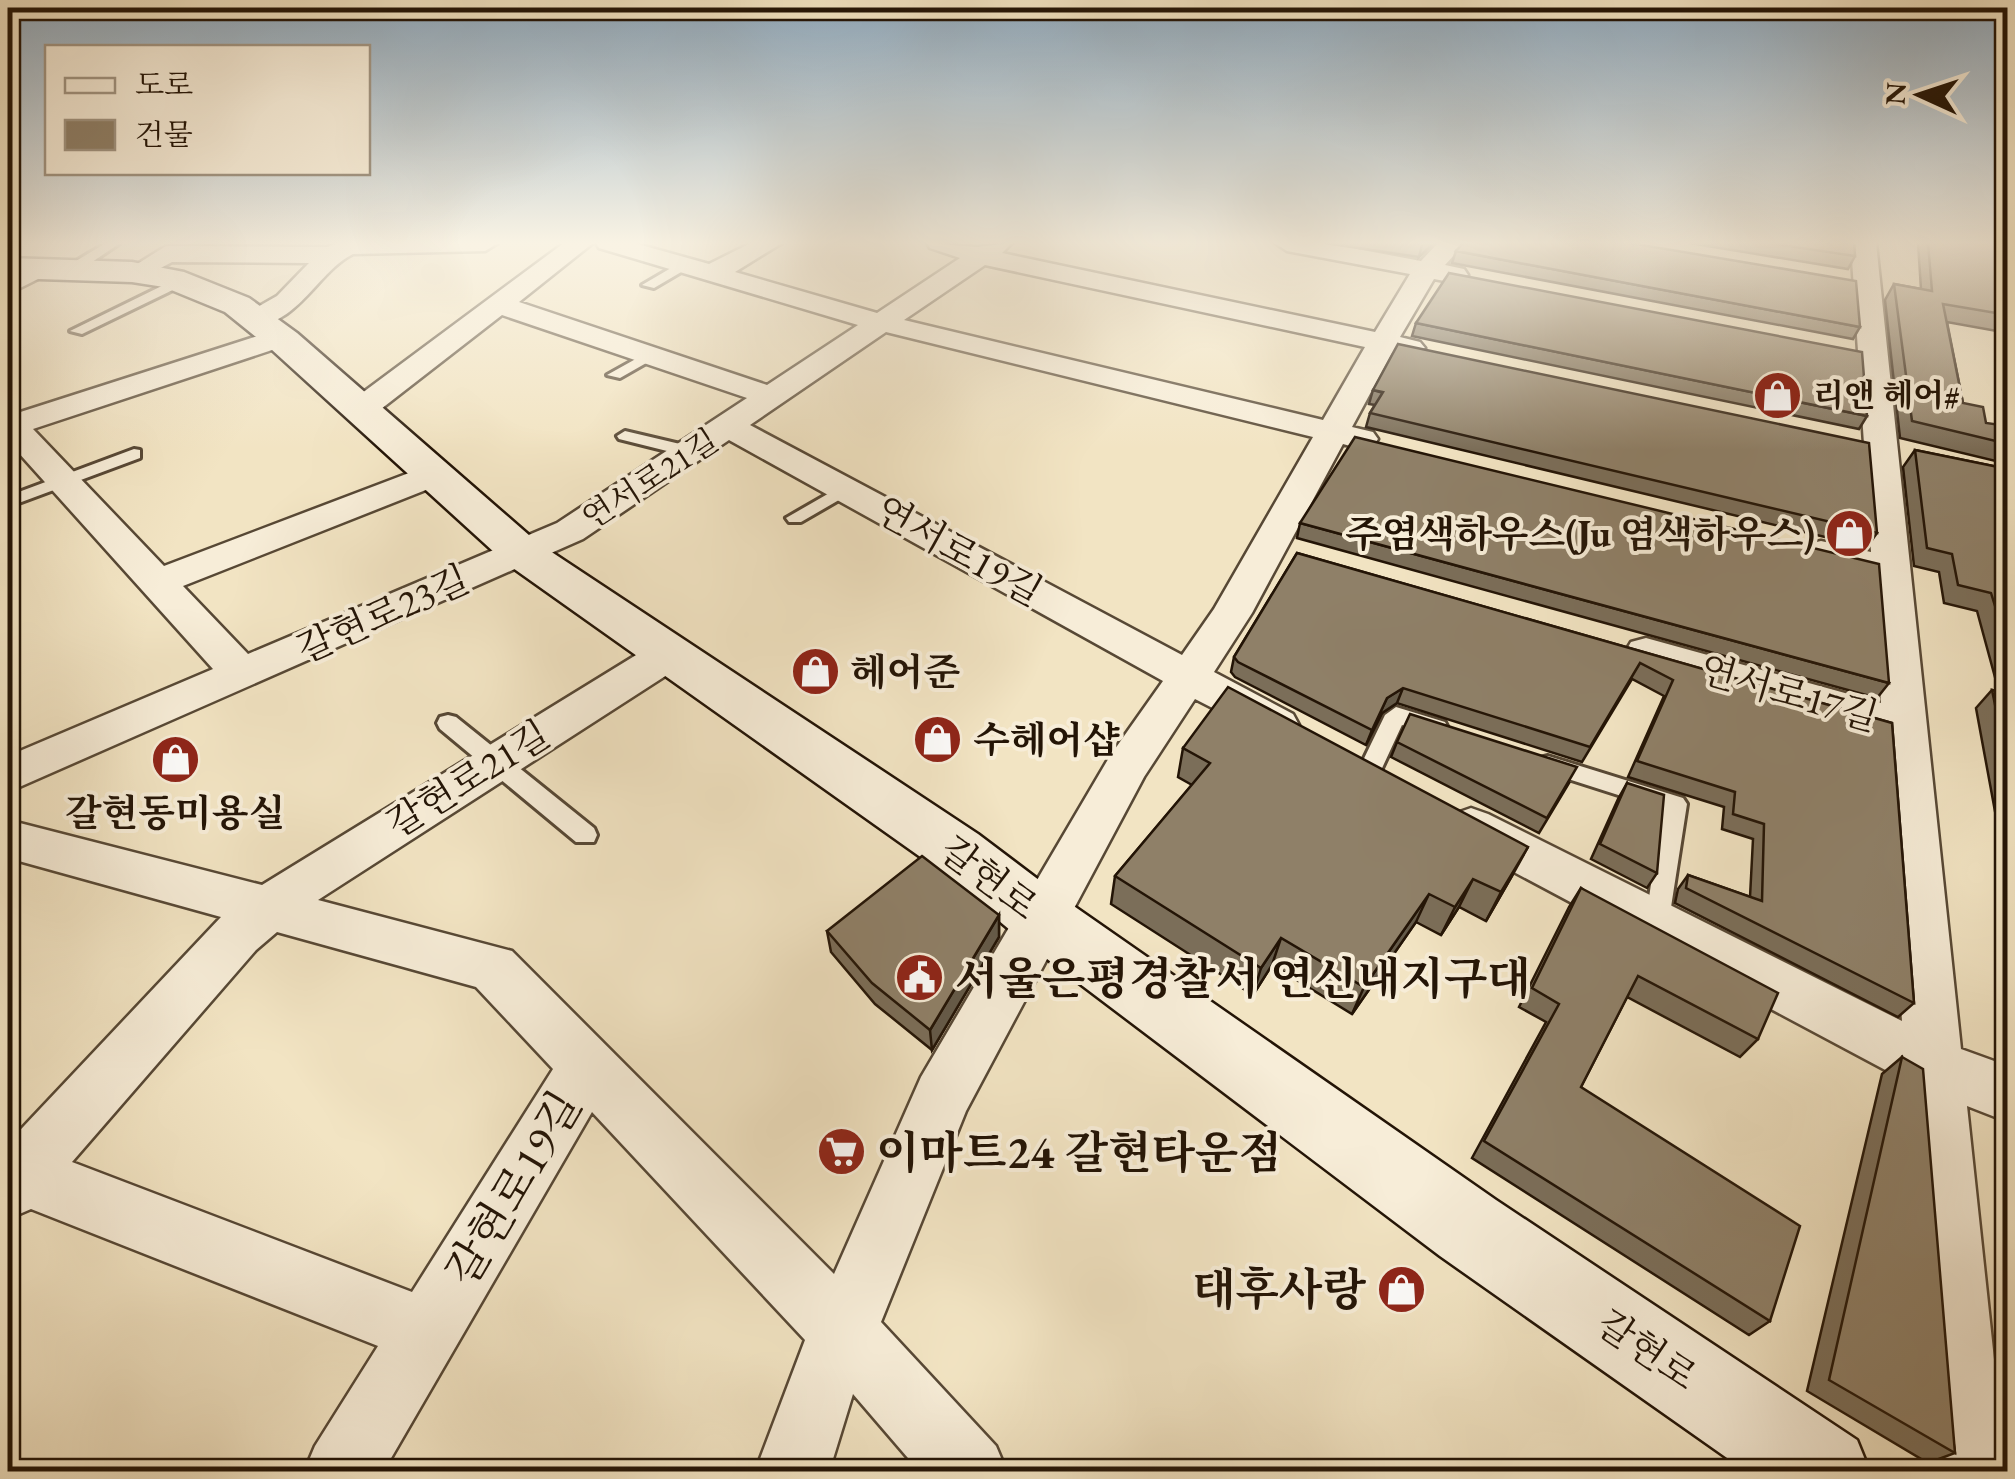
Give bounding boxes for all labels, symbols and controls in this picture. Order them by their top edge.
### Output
legend [45,45,370,175]
north arrow [1870,45,1970,145]
text: 도로 [135,65,193,104]
text: N [1876,81,1914,106]
text: 건물 [135,115,193,154]
shop icon: 리앤 헤어# [1752,369,1804,421]
place label: 리앤 헤어# [1813,374,1960,416]
street label: 연서로21길 [574,419,726,539]
street label: 연서로19길 [867,485,1051,616]
shop icon: 주염색하우스(Ju 염색하우스) [1824,508,1876,560]
place label: 주염색하우스(Ju 염색하우스) [1345,509,1815,558]
street label: 갈현로23길 [289,554,476,673]
street label: 연서로17길 [1694,644,1884,741]
shop icon: 헤어준 [789,646,841,698]
place label: 헤어준 [850,647,960,696]
street label: 갈현로21길 [377,709,558,848]
shop icon: 수헤어샵 [912,714,964,766]
place label: 수헤어샵 [973,715,1120,764]
shop icon: 갈현동미용실 [149,733,201,785]
place label: 갈현동미용실 [65,788,285,837]
street label: 갈현로 [931,825,1048,930]
place label: 서울은평경찰서 연신내지구대 [955,949,1531,1007]
public building icon: 서울은평경찰서 연신내지구대 [894,952,946,1004]
street label: 갈현로19길 [432,1080,594,1296]
place label: 이마트24 갈현타운점 [876,1123,1282,1181]
supermarket icon: 이마트24 갈현타운점 [815,1126,867,1178]
place label: 태후사랑 [1192,1260,1367,1318]
shop icon: 태후사랑 [1375,1263,1427,1315]
street label: 갈현로 [1588,1298,1707,1401]

